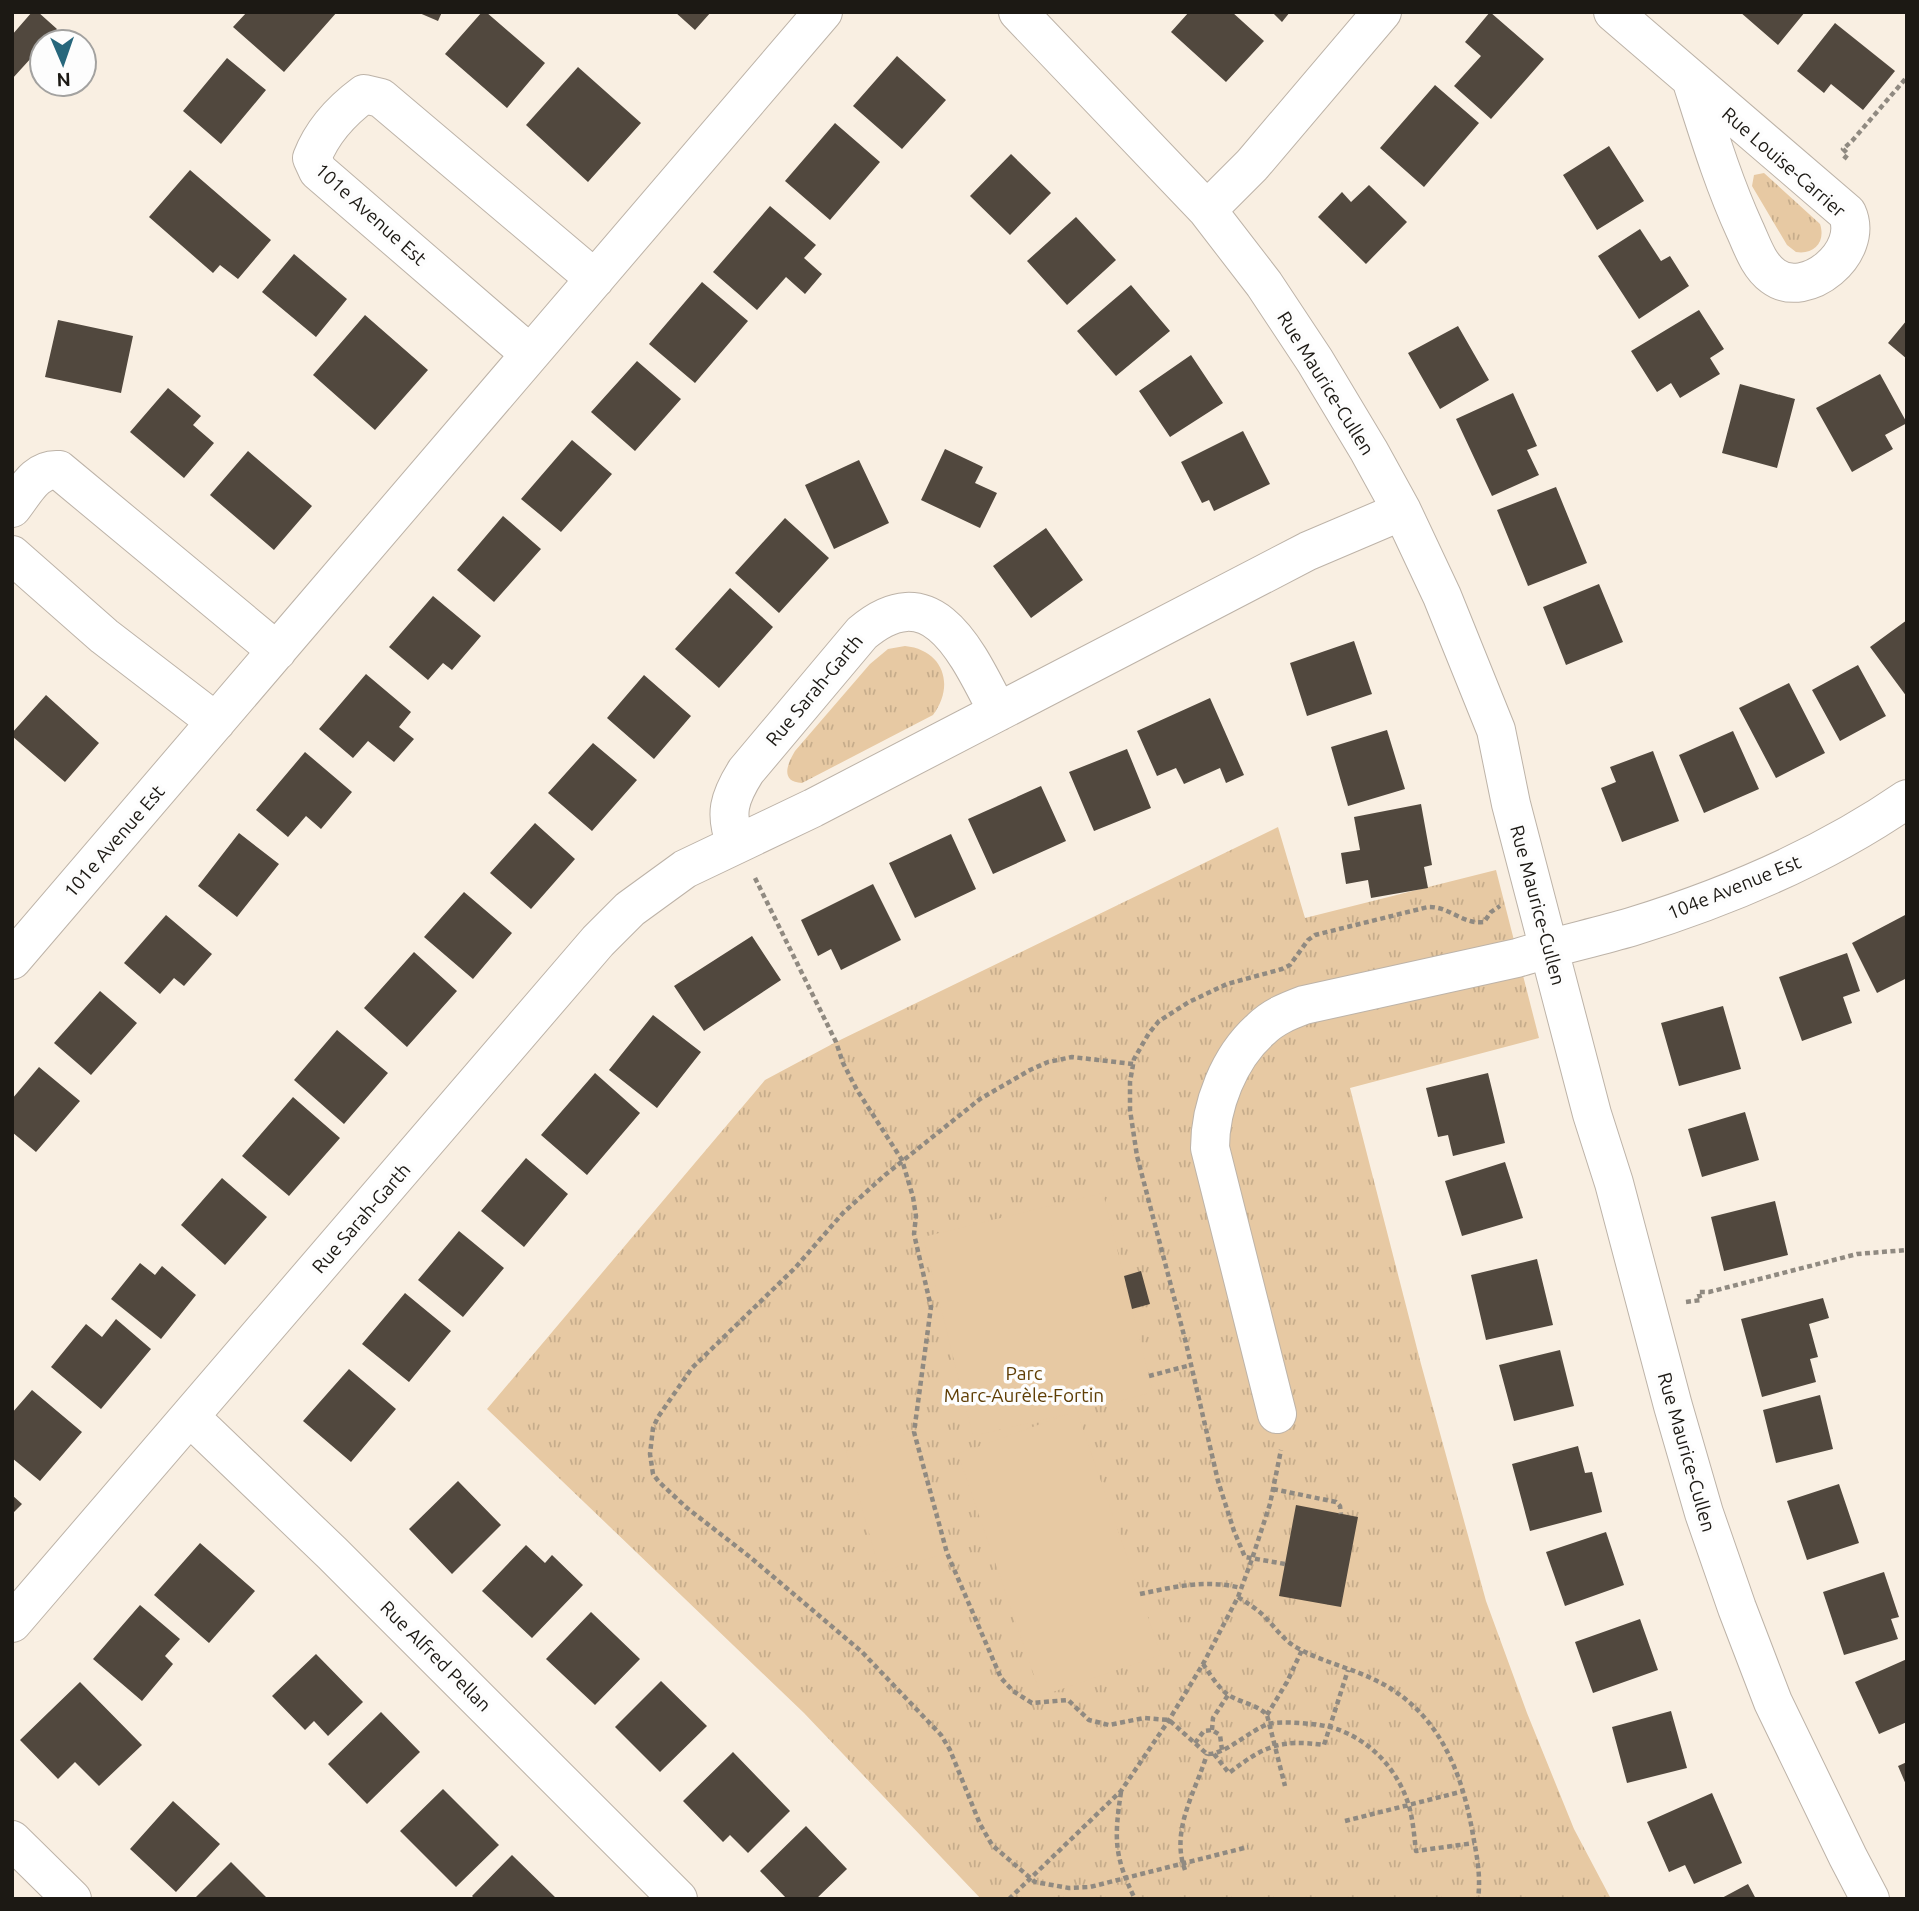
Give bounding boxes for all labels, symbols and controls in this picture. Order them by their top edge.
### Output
north arrow [28,28,98,98]
text: N [56,69,71,91]
street label: Rue Louise-Carrier [1718,102,1850,222]
street label: 101e Avenue Est [311,158,431,270]
street label: Rue Maurice-Cullen [1273,307,1379,459]
street label: Rue Sarah-Garth [761,630,867,750]
street label: 101e Avenue Est [59,780,169,902]
street label: Rue Maurice-Cullen [1506,823,1570,987]
street label: 104e Avenue Est [1664,850,1804,924]
street label: Rue Sarah-Garth [307,1159,415,1277]
park label: Parc Marc-Aurèle-Fortin [944,1362,1104,1406]
street label: Rue Maurice-Cullen [1654,1370,1720,1534]
street label: Rue Alfred Pellan [376,1596,496,1716]

